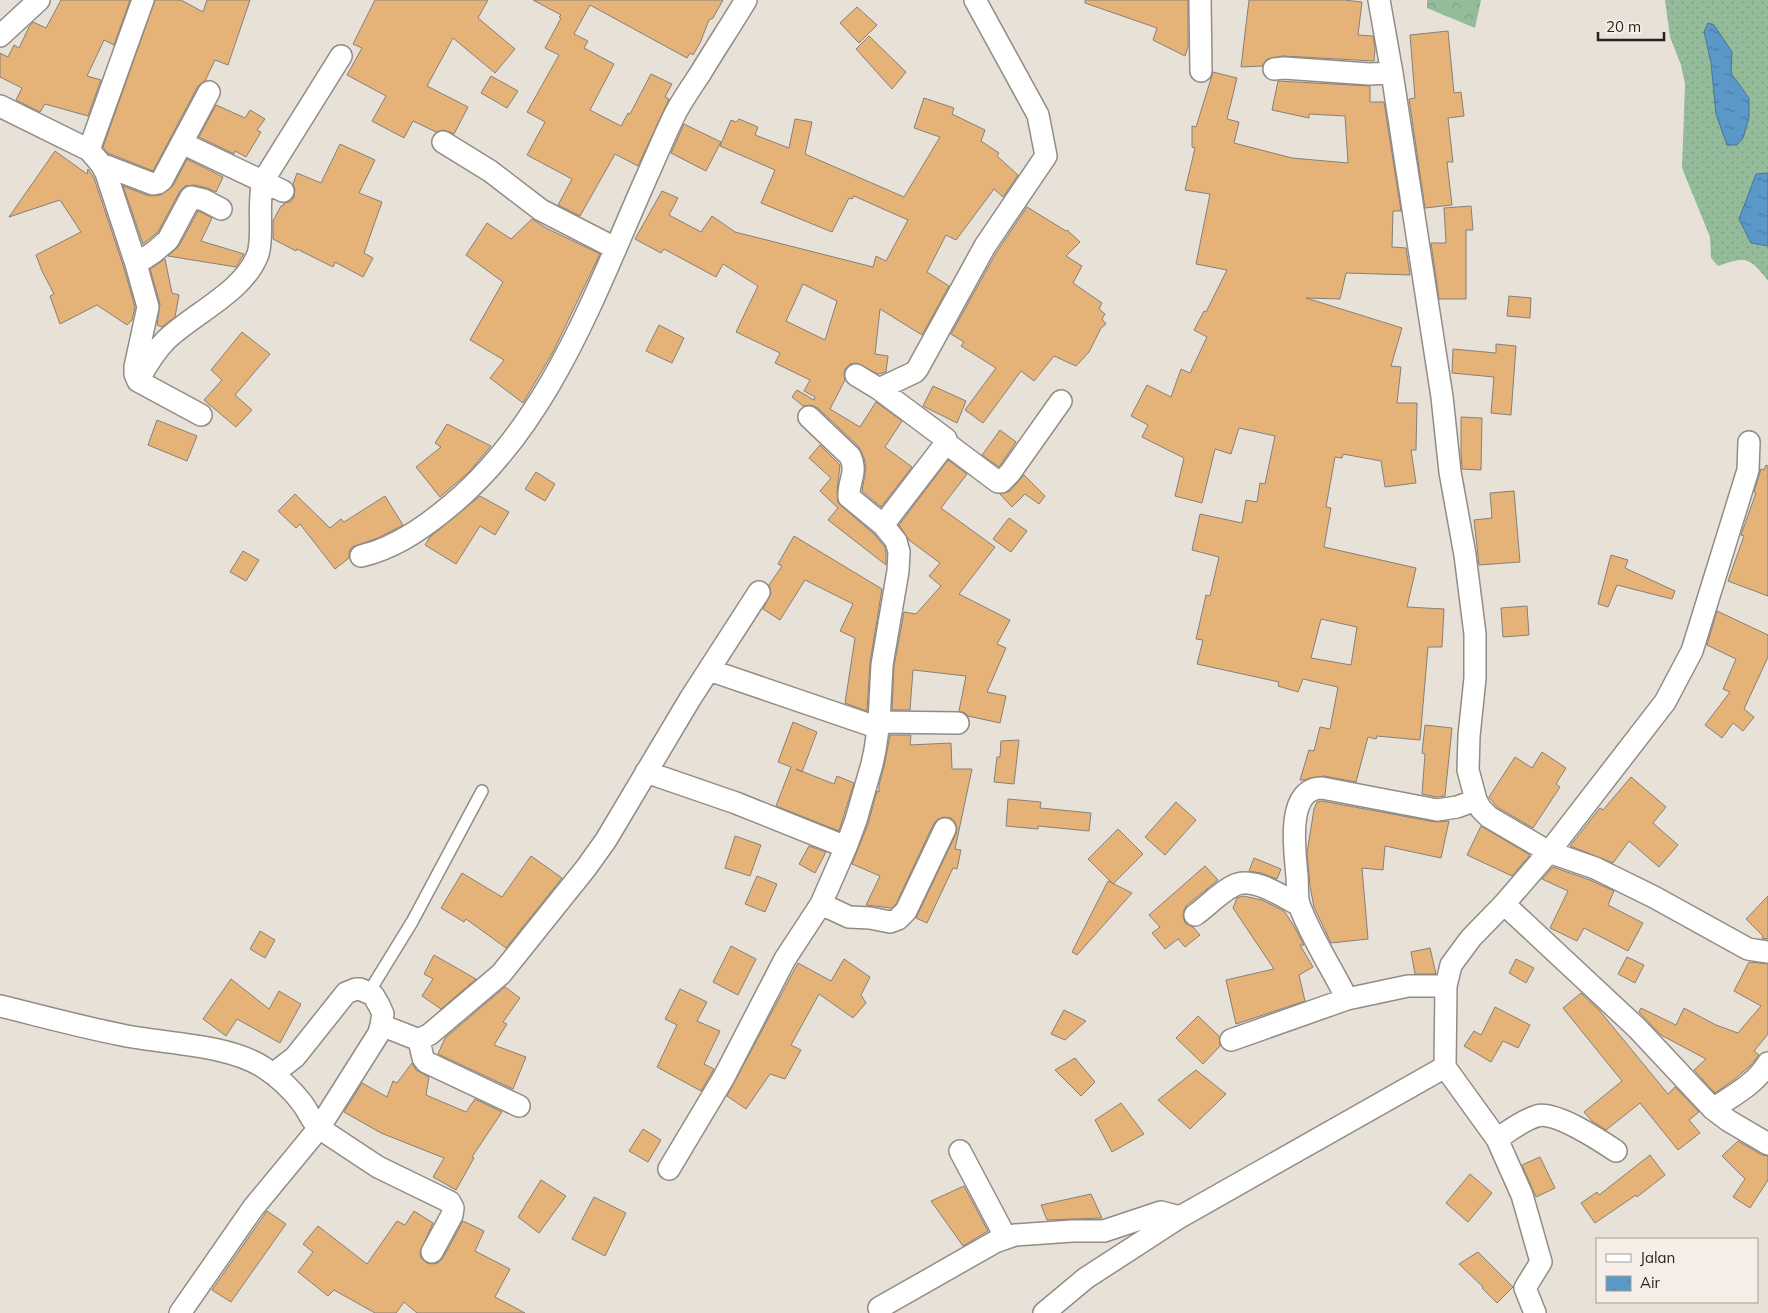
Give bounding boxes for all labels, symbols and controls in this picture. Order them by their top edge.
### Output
scale bar [1598,10,1664,42]
text: 20 m [1606,17,1641,36]
legend [1596,1238,1758,1303]
text: Jalan [1640,1248,1675,1267]
text: Air [1640,1273,1661,1292]

